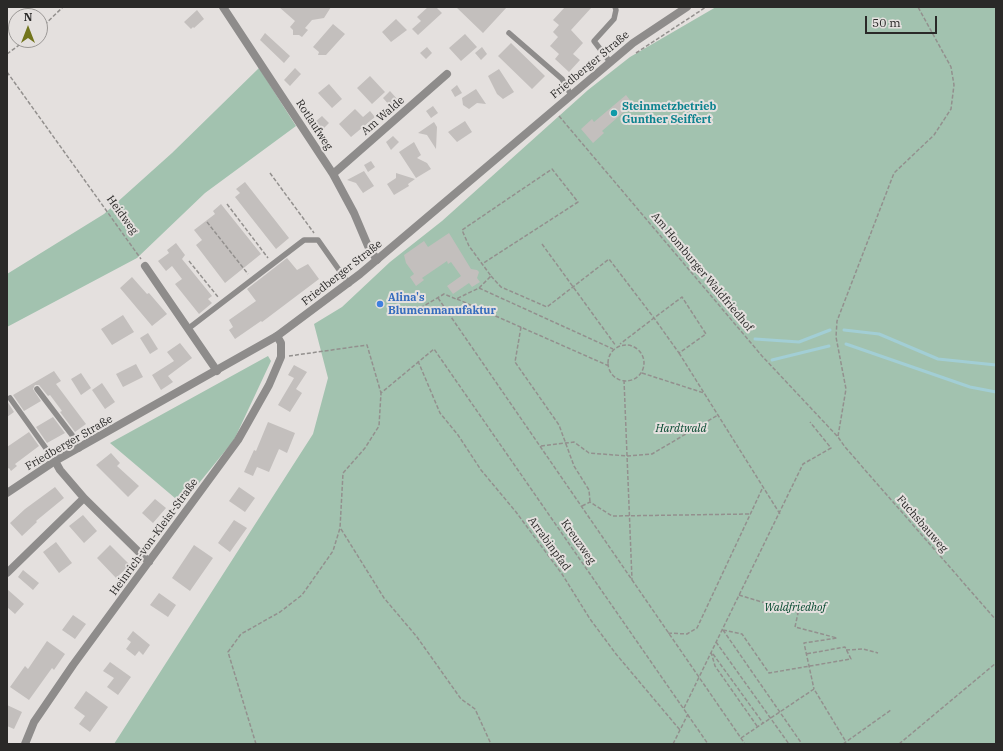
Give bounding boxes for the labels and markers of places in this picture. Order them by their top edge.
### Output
place label: Steinmetzbetrieb Gunther Seiffert [622,100,716,126]
marker: Steinmetzbetrieb Gunther Seiffert [609,108,619,118]
place label: Alina's Blumenmanufaktur [388,291,496,317]
marker: Alina's Blumenmanufaktur [375,299,385,309]

